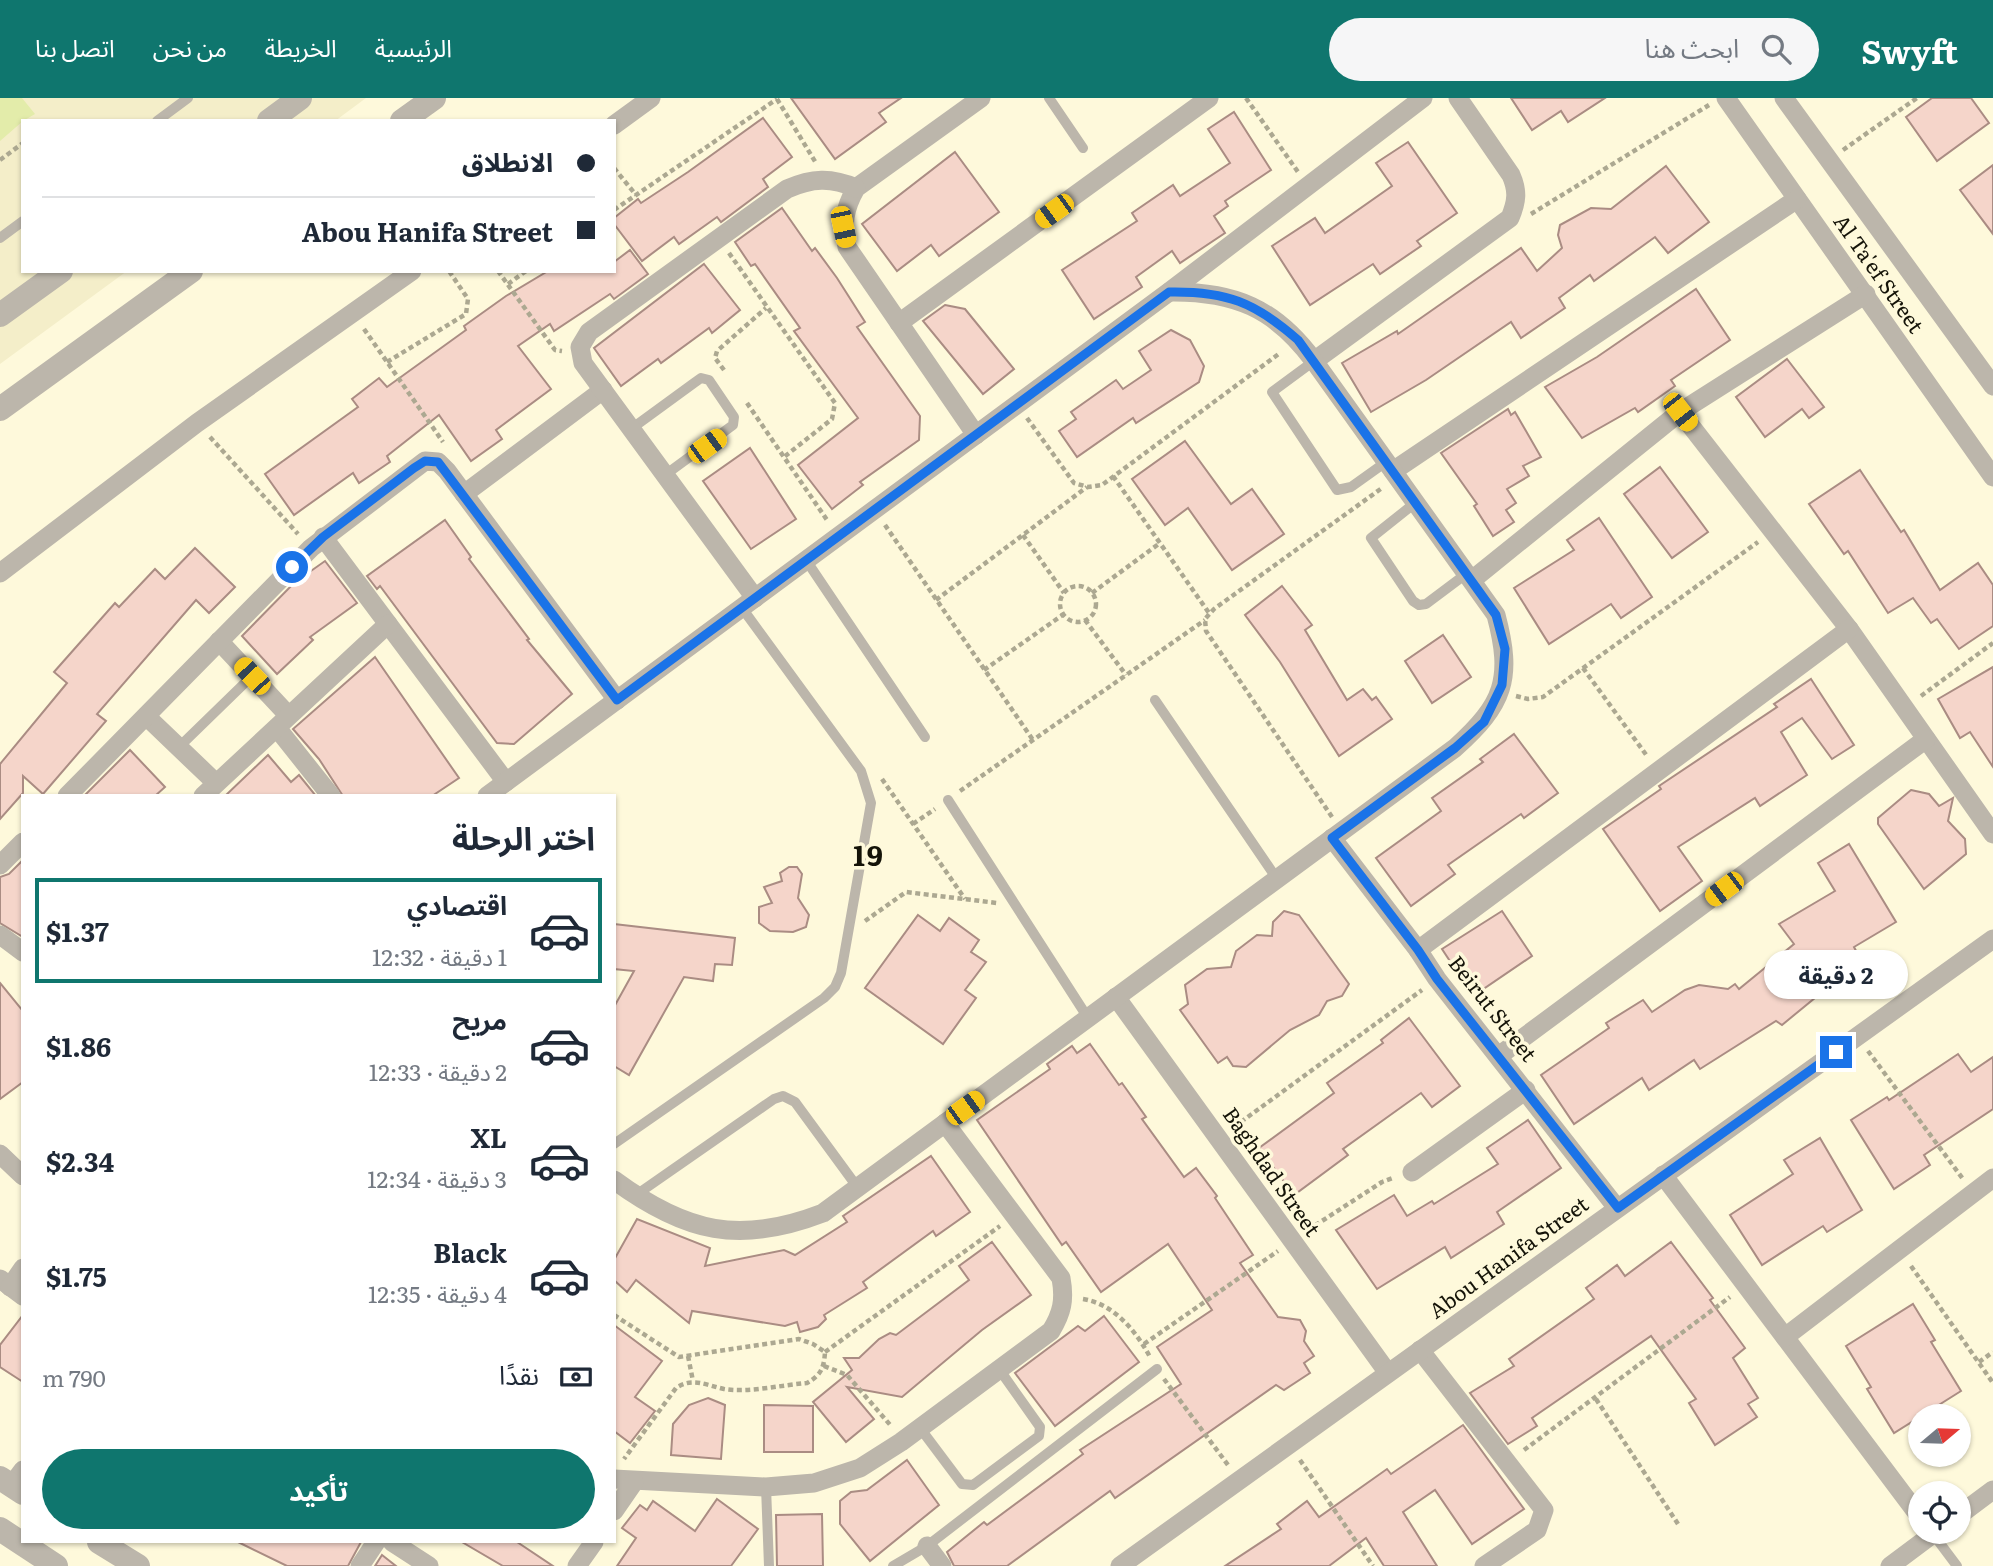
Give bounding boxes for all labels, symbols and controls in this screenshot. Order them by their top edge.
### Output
search box [1329,18,1819,81]
text: Swyft [1861,25,1958,74]
text: ابحث هنا [1644,27,1739,66]
text: اتصل بنا [35,29,115,64]
text: من نحن [153,29,227,64]
text: الخريطة [265,29,337,64]
text: الرئيسية [375,29,452,64]
icon: search [1757,30,1795,68]
text: الانطلاق [462,141,553,180]
car [1031,190,1078,232]
car [829,204,858,250]
street label: Al Ta'ef Street [1828,207,1933,339]
text: Abou Hanifa Street [302,211,553,250]
car [1659,389,1702,435]
car [684,425,731,467]
route start [276,551,308,583]
car [230,653,275,699]
text: اختر الرحلة [452,812,595,860]
district label: 19 [853,833,885,875]
car [1701,868,1748,910]
text: اقتصادي [407,884,507,923]
icon: car [528,899,591,962]
text: $1.37 [46,911,109,950]
text: 1 دقيقة · 12:32 [372,939,507,973]
street label: Beirut Street [1443,948,1546,1068]
callout: 2 دقيقة [1764,950,1908,1000]
text: 2 دقيقة [1799,957,1873,991]
text: مريح [452,999,507,1038]
icon: car [528,1014,591,1077]
text: $1.86 [46,1026,111,1065]
route end [1820,1036,1852,1068]
text: 2 دقيقة · 12:33 [369,1054,507,1088]
car [942,1087,989,1129]
street label: Baghdad Street [1217,1100,1330,1242]
text: XL [470,1117,507,1156]
icon: car [528,1129,591,1192]
text: $2.34 [46,1141,114,1180]
text: 3 دقيقة · 12:34 [367,1161,507,1195]
street label: Abou Hanifa Street [1421,1187,1594,1325]
text: Black [433,1232,507,1271]
icon: car [528,1244,591,1307]
text: $1.75 [46,1256,107,1295]
text: 4 دقيقة · 12:35 [368,1276,507,1310]
text: نقدًا [499,1354,539,1393]
icon: cash [557,1358,595,1396]
text: 790 m [42,1360,106,1394]
north arrow [1908,1404,1970,1466]
map controls [1908,1404,1971,1544]
button: تأكيد [42,1449,595,1529]
button: locate [1908,1481,1971,1544]

